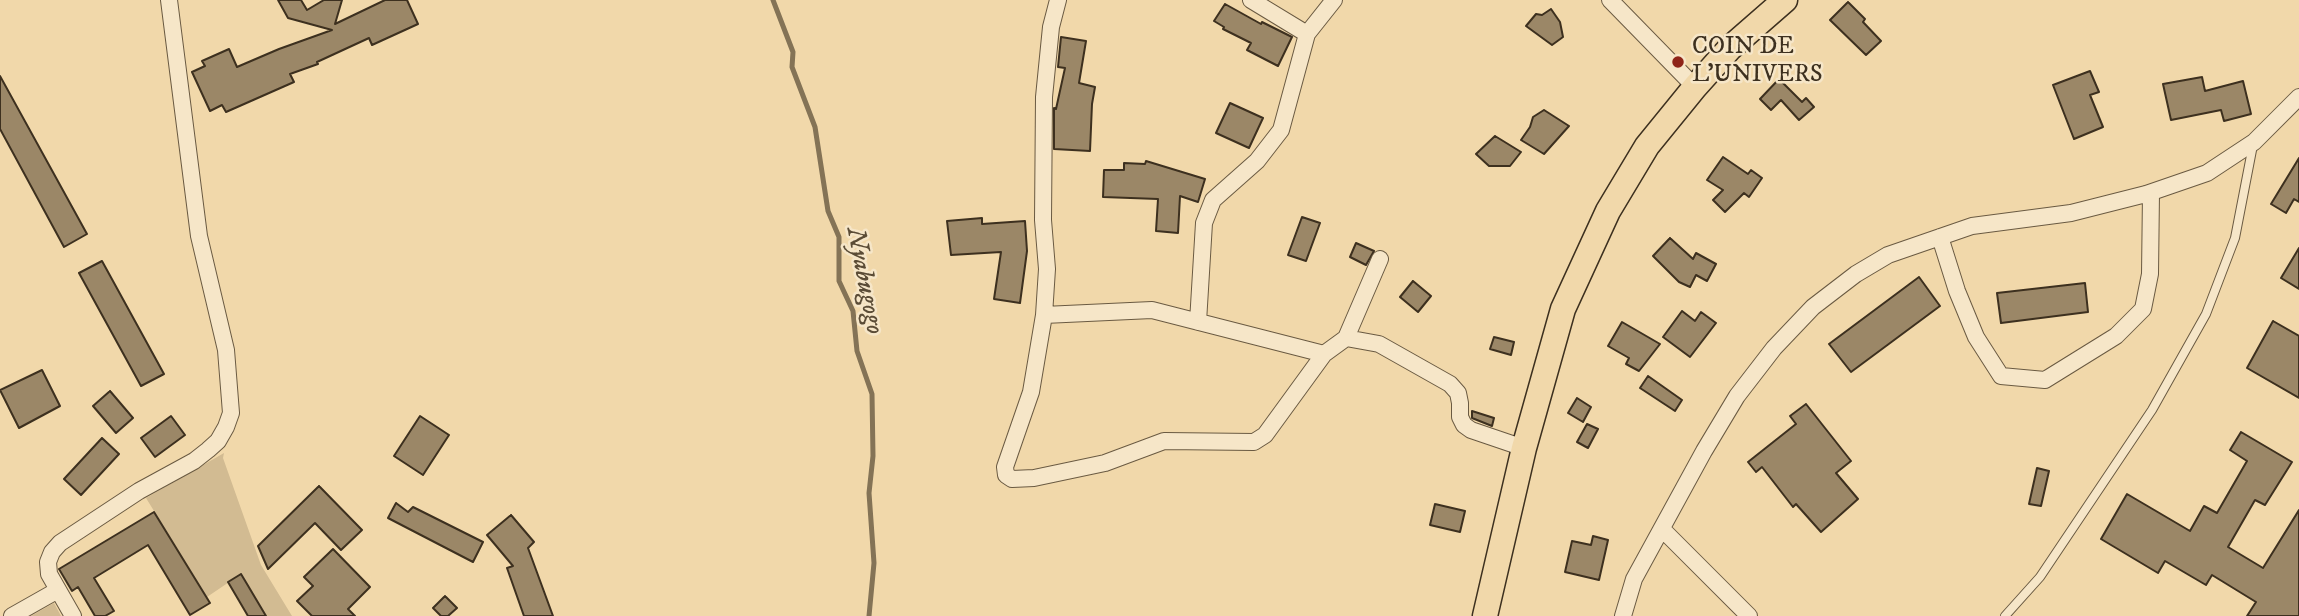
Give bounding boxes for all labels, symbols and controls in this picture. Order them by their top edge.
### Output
place label: COIN DE L'UNIVERS [1692,34,1822,90]
marker: COIN DE L'UNIVERS [1670,54,1686,70]
water label: Nyabugogo [837,225,889,337]

